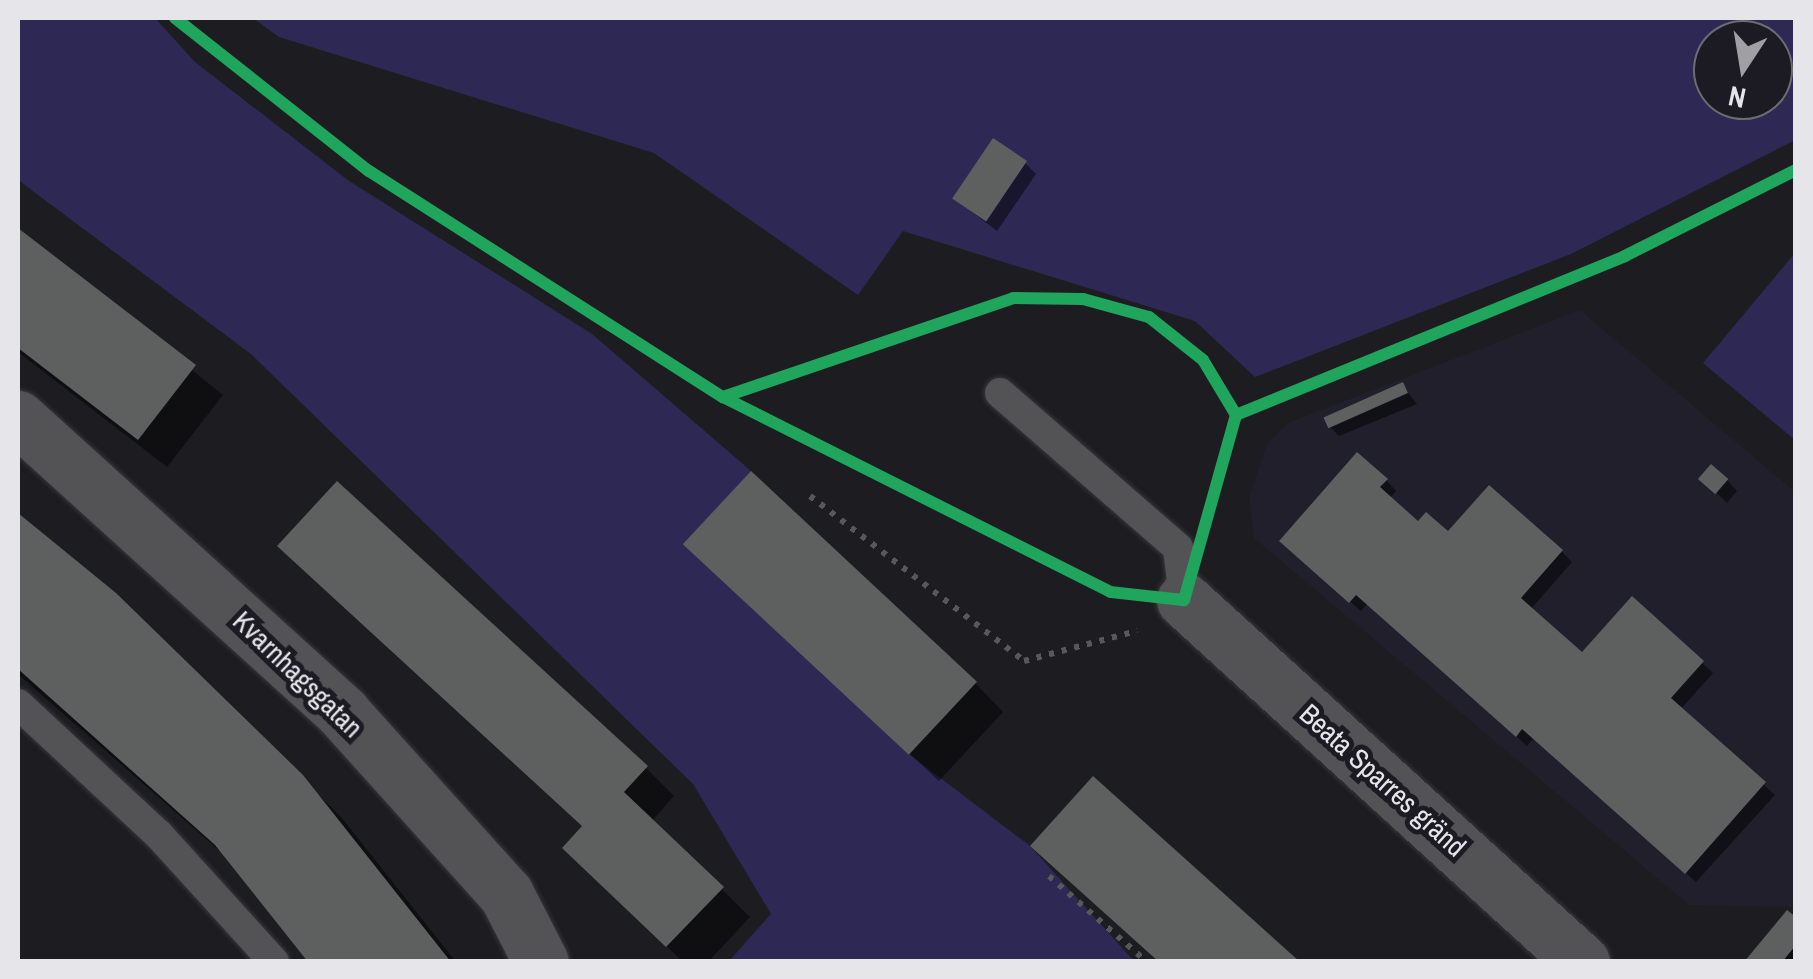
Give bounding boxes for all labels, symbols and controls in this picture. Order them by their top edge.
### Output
north arrow [1693,20,1793,120]
text: N [1725,77,1749,118]
street label: Kvarnhagsgatan [226,604,370,744]
street label: Beata Sparres gränd [1293,697,1473,863]

